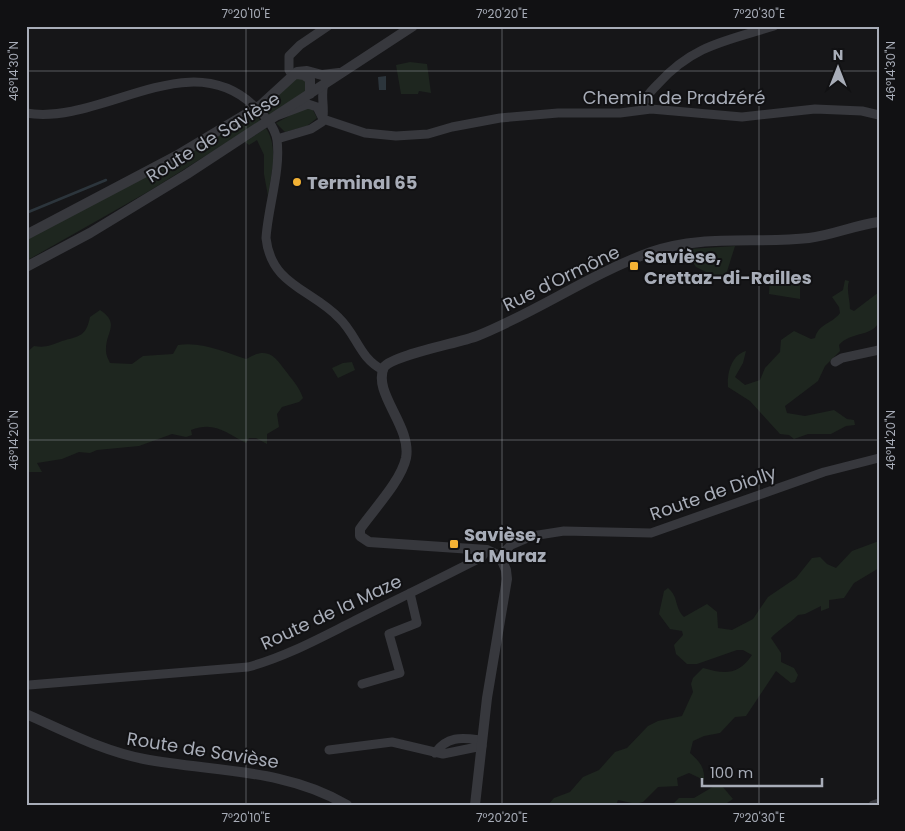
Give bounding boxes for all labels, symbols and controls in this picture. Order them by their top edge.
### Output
text: 7°20'10"E [222,5,270,22]
text: 7°20'20"E [476,5,528,22]
text: 7°20'30"E [733,5,785,22]
text: 46°14'30"N [5,41,22,101]
text: 46°14'30"N [882,41,899,101]
north arrow [812,42,862,92]
text: N [833,45,843,65]
street label: Chemin de Pradzéré [583,85,765,110]
street label: Route de Savièse [141,86,285,188]
place label: Terminal 65 [307,170,417,195]
marker: Terminal 65 [291,176,303,188]
street label: Rue d'Ormône [498,239,624,317]
place label: Savièse, Crettaz-di-Railles [644,244,812,290]
marker: Savièse, Crettaz-di-Railles [628,260,640,272]
text: 46°14'20"N [5,410,22,470]
text: 46°14'20"N [882,410,899,470]
street label: Route de Diolly [646,460,780,526]
place label: Savièse, La Muraz [464,522,546,568]
marker: Savièse, La Muraz [448,538,460,550]
street label: Route de la Maze [256,568,406,656]
street label: Route de Savièse [125,726,281,774]
scale bar [702,756,822,788]
text: 100 m [710,762,753,783]
text: 7°20'10"E [222,809,270,826]
text: 7°20'20"E [476,809,528,826]
text: 7°20'30"E [733,809,785,826]

